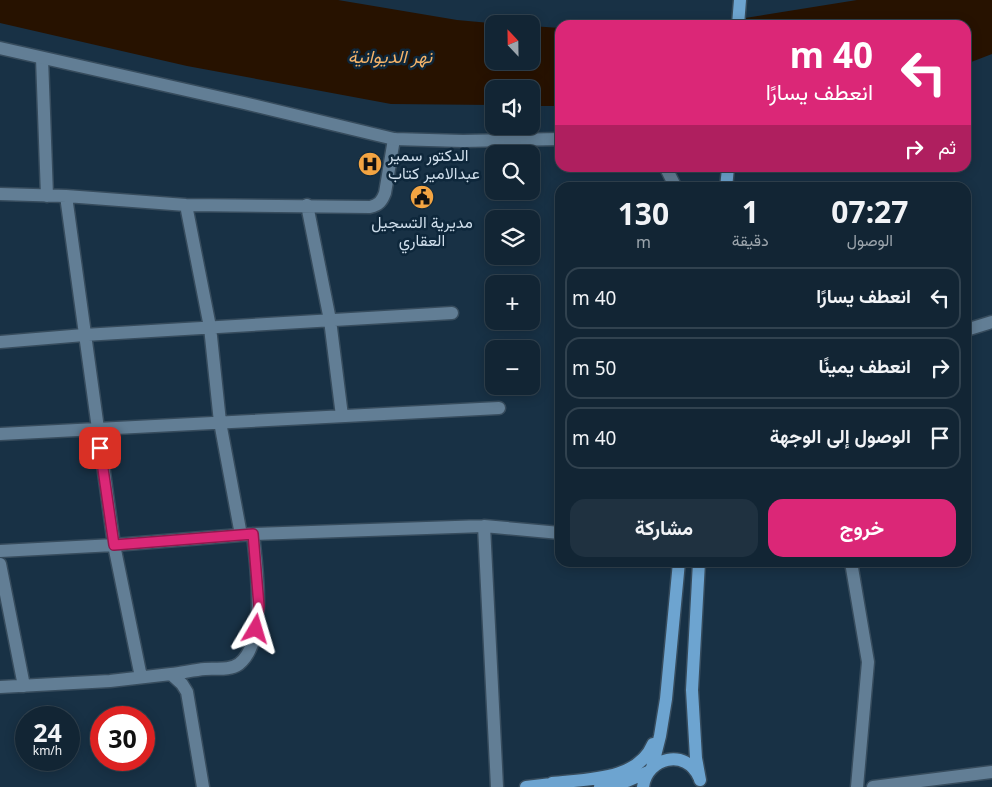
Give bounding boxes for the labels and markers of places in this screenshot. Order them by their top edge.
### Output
place label: الدكتور سمير عبدالامير كتاب [387,144,480,184]
hospital icon: الدكتور سمير عبدالامير كتاب [357,151,383,177]
public building icon: مديرية التسجيل العقاري [409,184,435,210]
place label: مديرية التسجيل العقاري [371,211,473,254]
pin [79,427,121,469]

